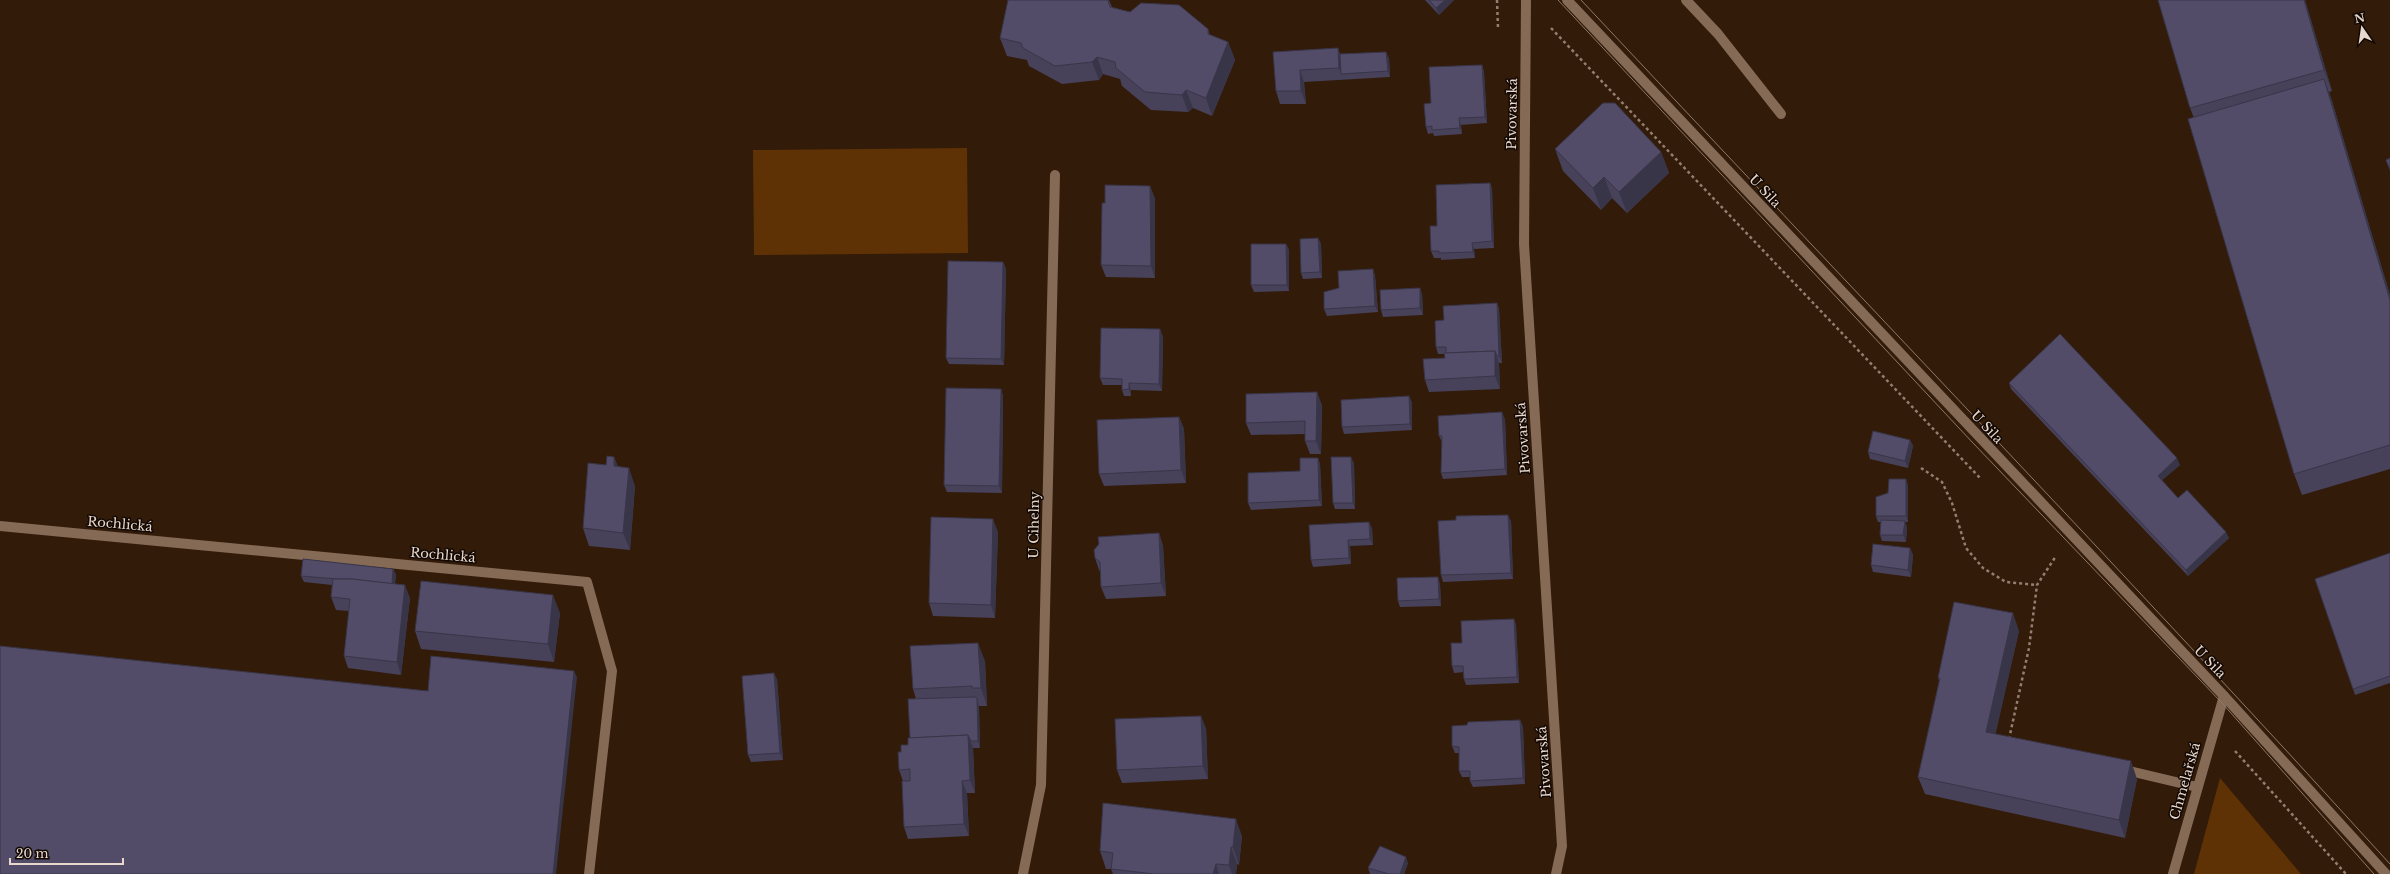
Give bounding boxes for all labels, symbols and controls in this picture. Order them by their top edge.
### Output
north arrow [2342,8,2382,48]
text: N [2353,10,2367,26]
street label: Pivovarská [1503,77,1521,150]
street label: U Sila [1745,171,1785,212]
street label: Pivovarská [1512,401,1534,474]
street label: U Sila [1967,407,2007,448]
street label: U Cihelny [1025,490,1043,559]
street label: Rochlická [87,513,154,535]
street label: Rochlická [410,544,477,566]
street label: U Sila [2190,642,2230,683]
street label: Pivovarská [1533,725,1555,798]
street label: Chmelařská [2166,740,2204,822]
scale bar [10,840,123,866]
text: 20 m [16,846,48,861]

